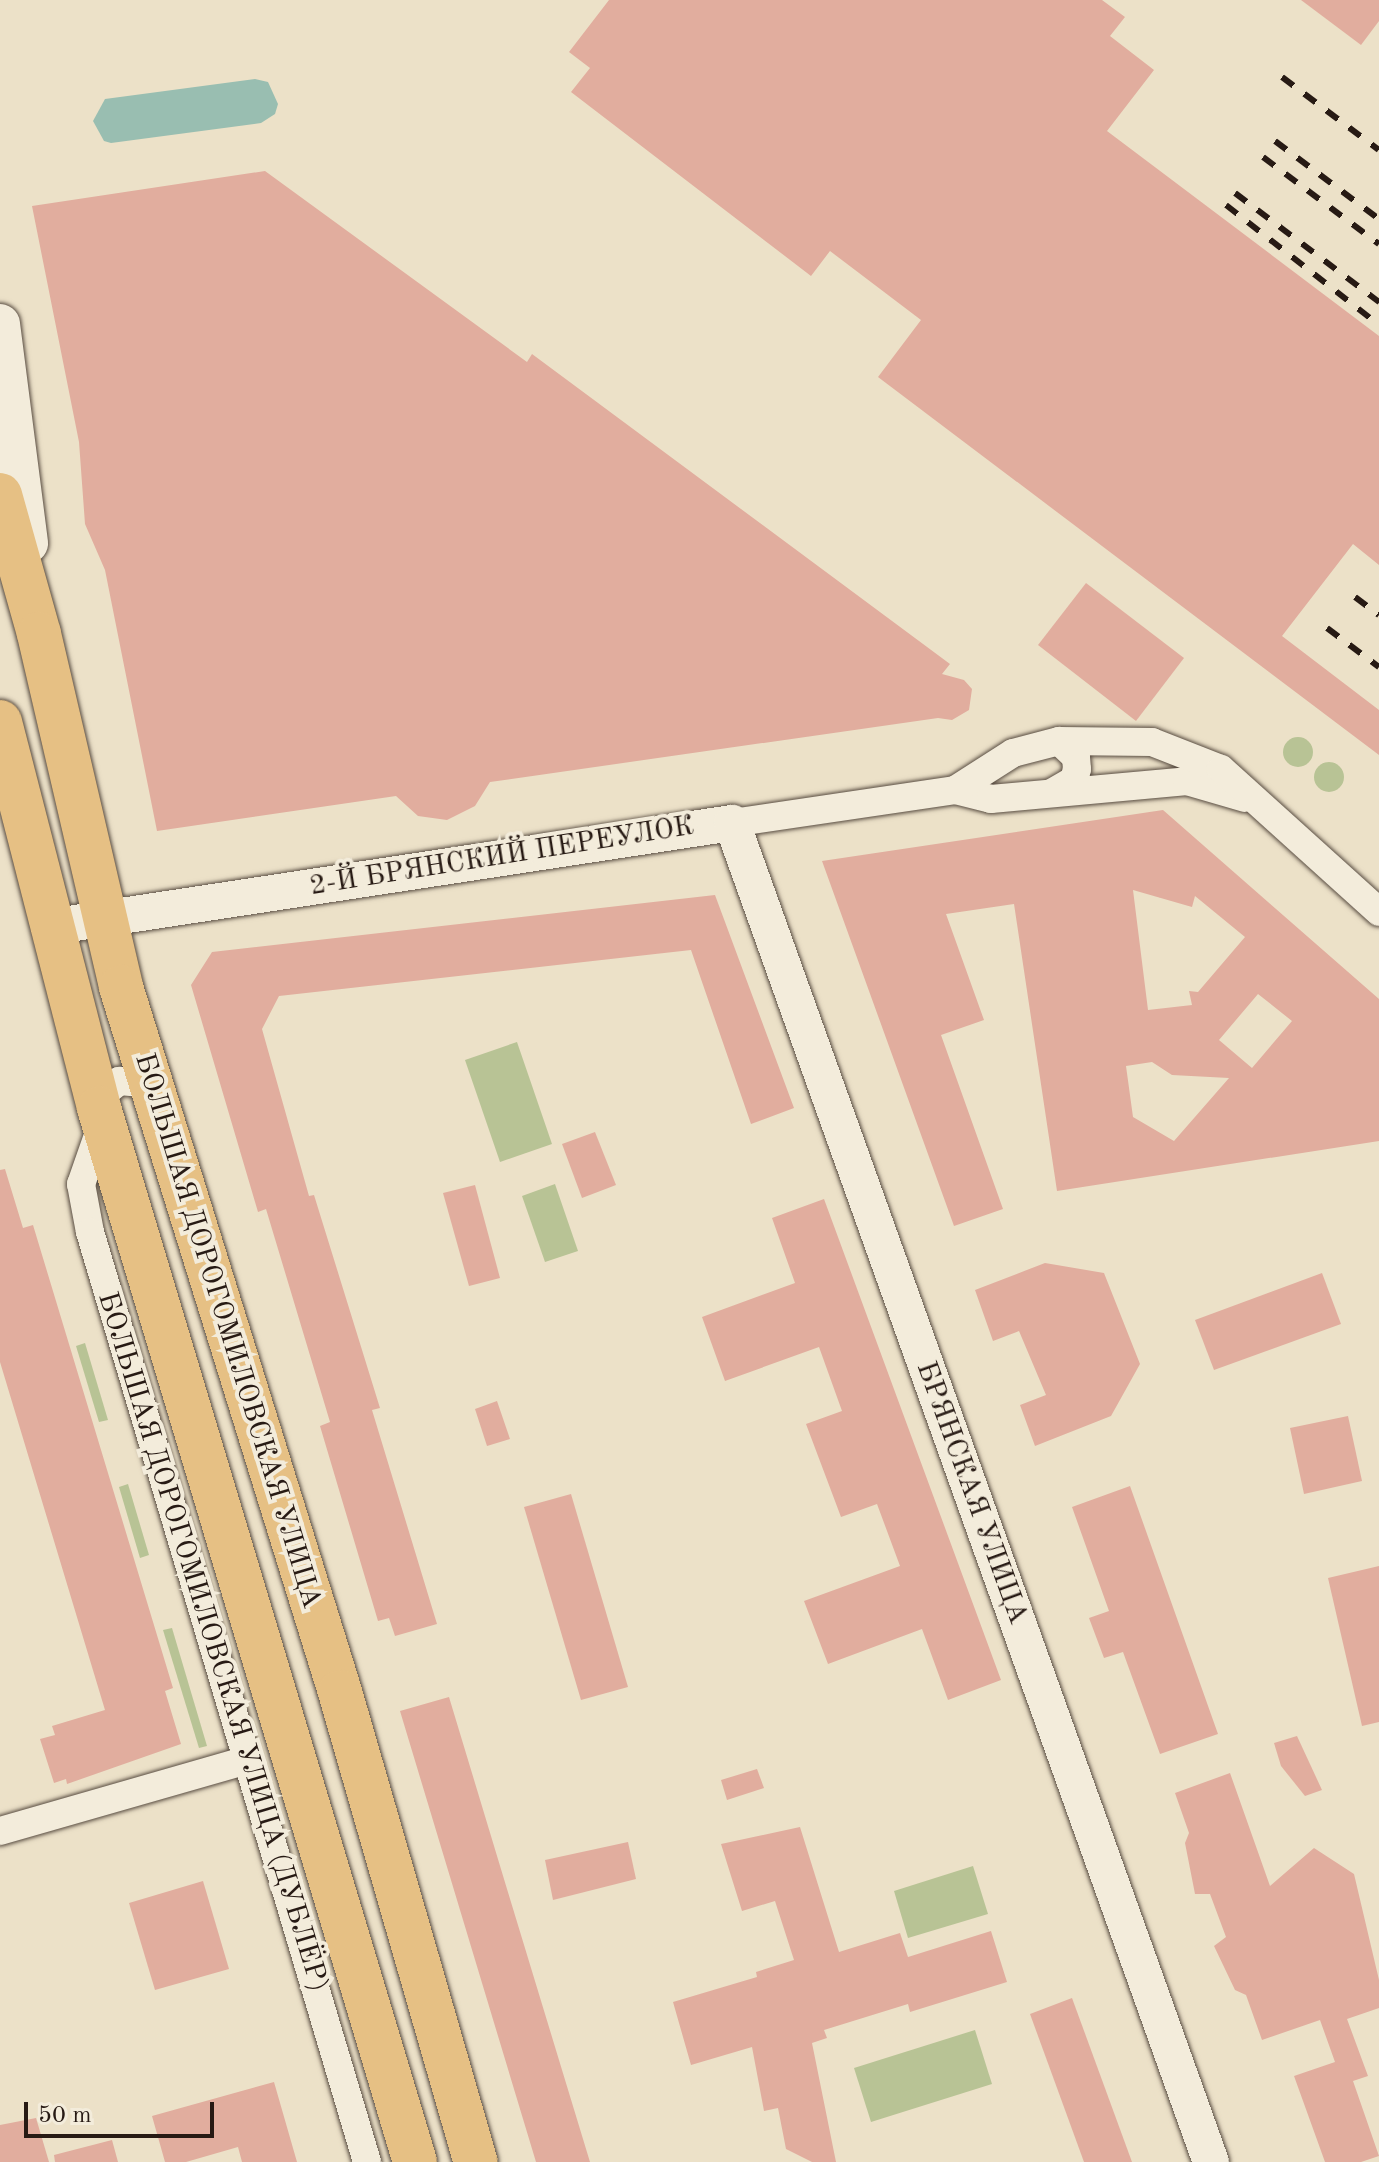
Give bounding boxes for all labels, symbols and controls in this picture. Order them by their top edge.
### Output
street label: 2-Й БРЯНСКИЙ ПЕРЕУЛОК [307,810,697,904]
street label: БОЛЬШАЯ ДОРОГОМИЛОВСКАЯ УЛИЦА [126,1049,328,1613]
street label: БОЛЬШАЯ ДОРОГОМИЛОВСКАЯ УЛИЦА (ДУБЛЁР) [89,1288,335,1996]
street label: БРЯНСКАЯ УЛИЦА [908,1357,1034,1629]
scale bar [28,2086,218,2136]
text: 50 m [38,2104,92,2128]

